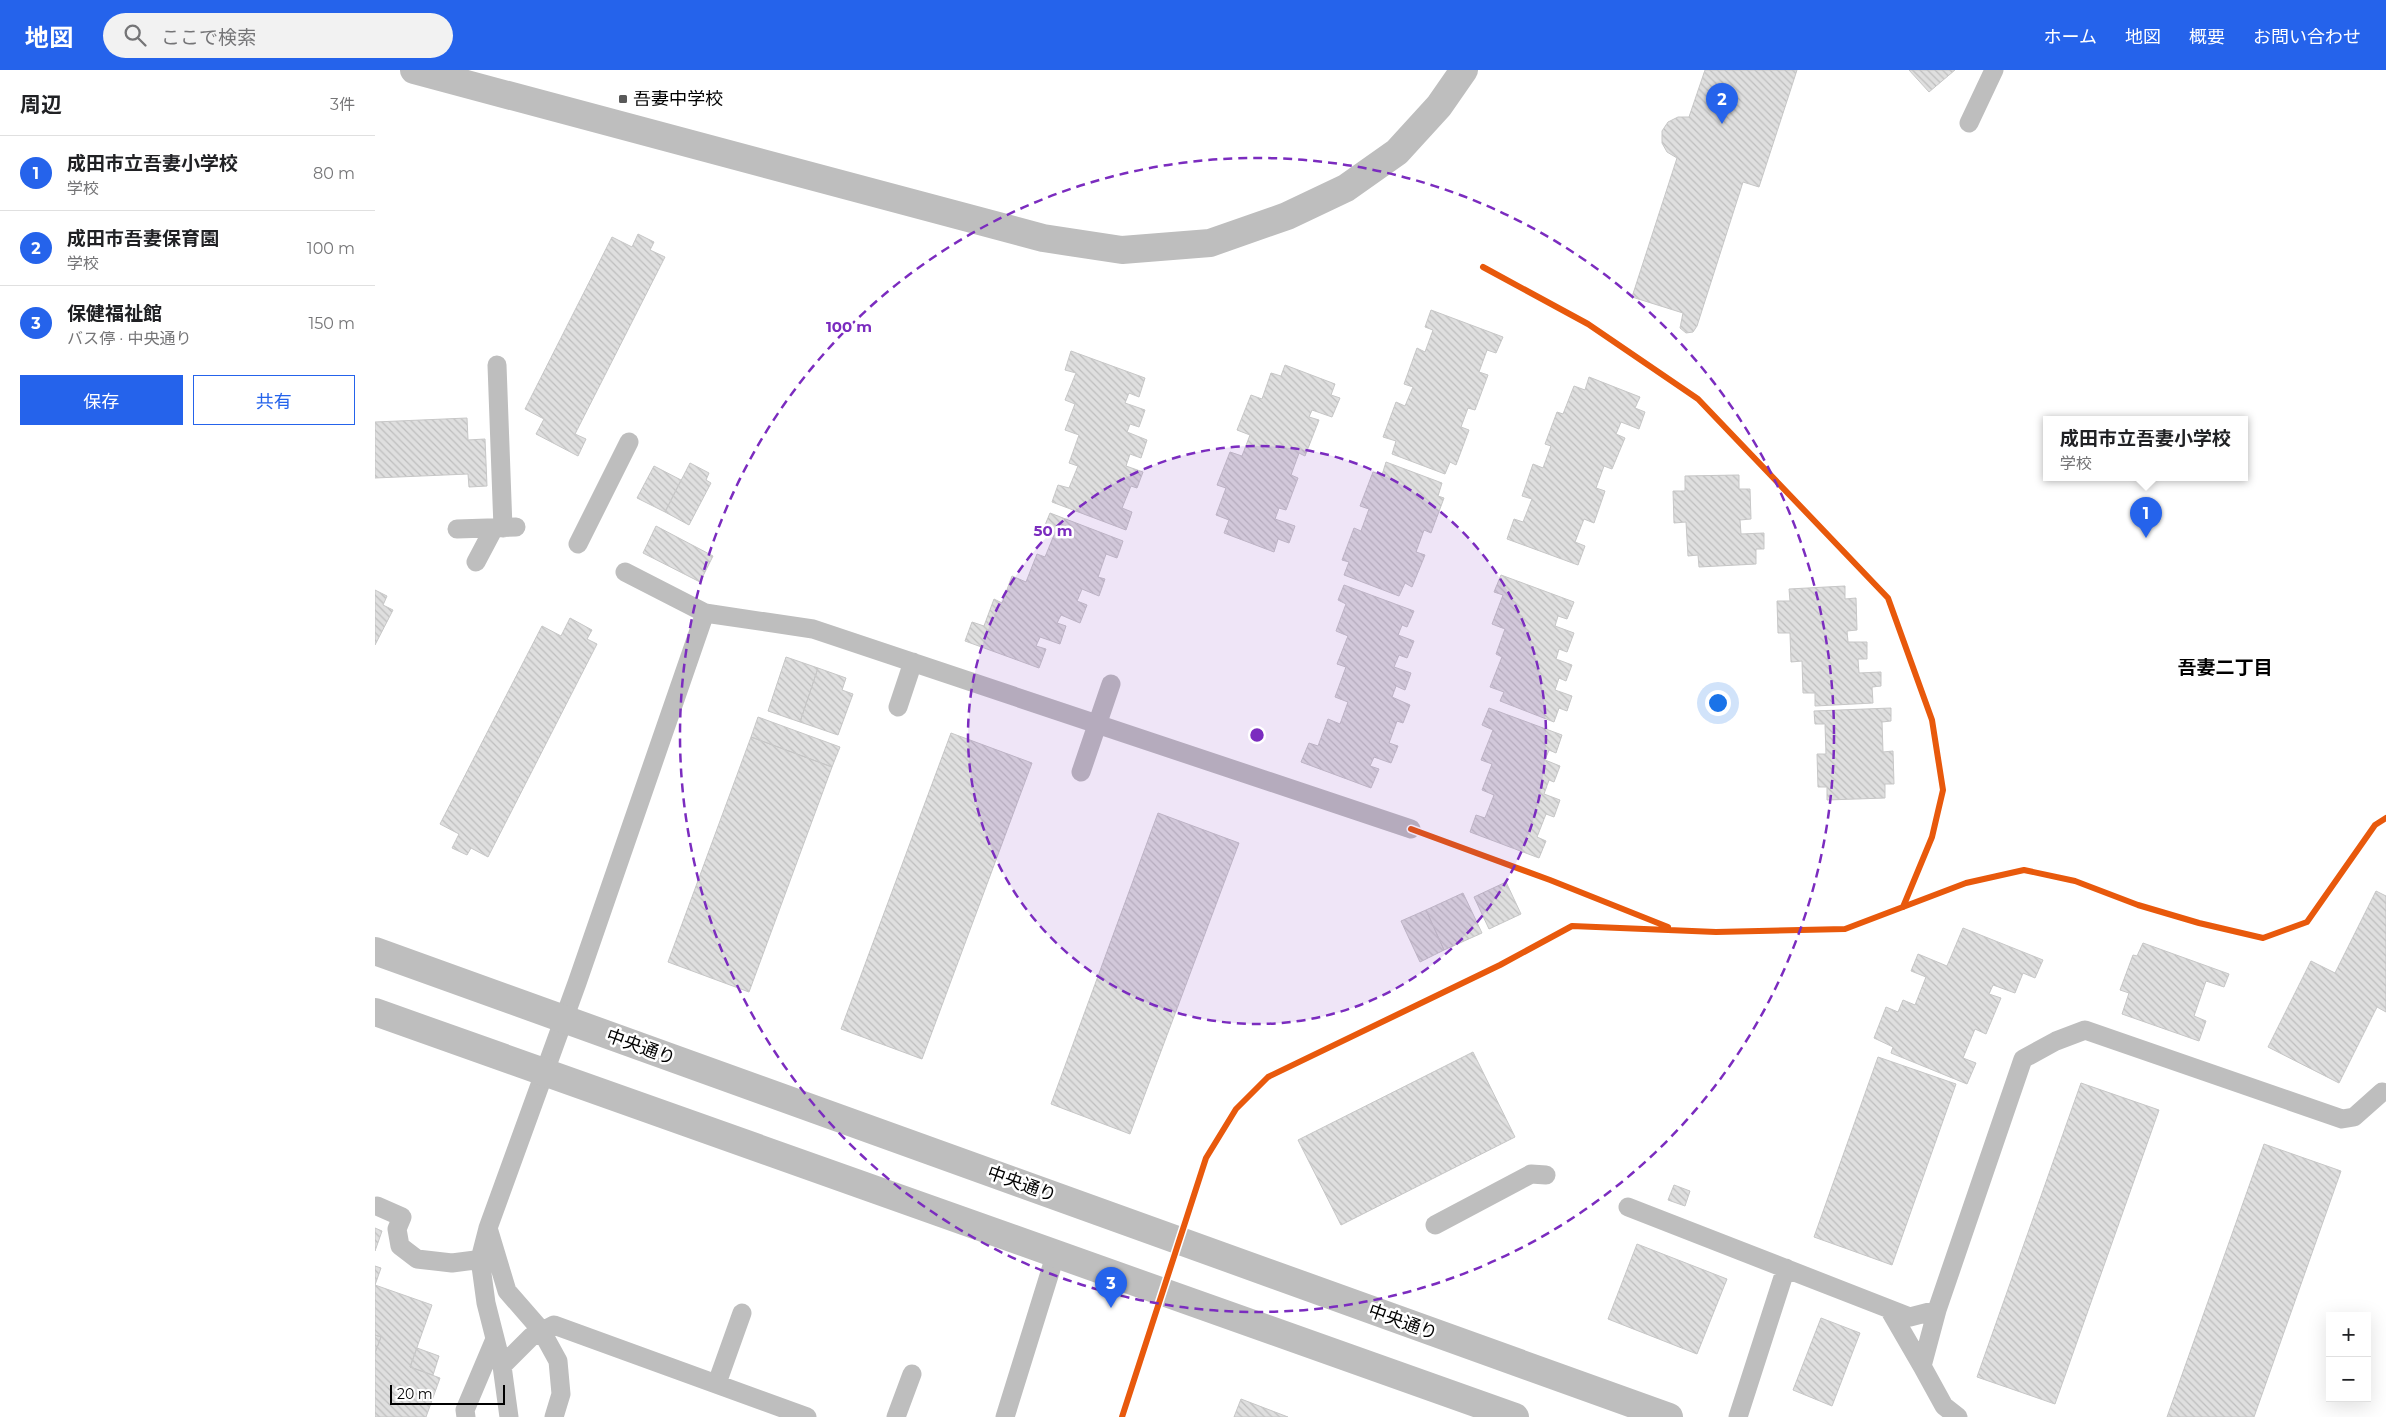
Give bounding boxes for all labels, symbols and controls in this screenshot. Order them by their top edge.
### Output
search box [103,13,453,58]
icon: search [121,21,149,49]
text: 地図 [25,23,73,52]
text: ここで検索 [161,26,256,49]
text: ホーム [2044,26,2097,48]
text: 地図 [2125,26,2161,48]
text: 概要 [2189,26,2225,48]
text: お問い合わせ [2253,26,2361,48]
pin: 2 [1706,83,1738,124]
place label: 吾妻中学校 [633,88,723,110]
text: 周辺 [20,92,62,117]
marker: 吾妻中学校 [617,93,629,105]
text: 3件 [330,95,355,114]
text: 成田市立吾妻小学校 [67,152,238,175]
text: 1 [33,164,39,183]
text: 80 m [313,164,355,183]
text: 学校 [67,179,99,198]
text: 成田市吾妻保育園 [67,227,219,250]
text: 2 [31,239,41,258]
text: 100 m [307,239,355,258]
text: 学校 [67,254,99,273]
text: 保健福祉館 [67,302,162,325]
text: 3 [31,314,41,333]
text: 150 m [308,314,355,333]
text: 100 m [826,317,872,336]
text: バス停 · 中央通り [67,329,191,348]
button: 保存 [20,375,183,425]
button: 共有 [193,375,355,425]
popup [2043,416,2248,481]
text: 成田市立吾妻小学校 [2060,427,2231,450]
text: 学校 [2060,454,2092,473]
pin: 1 [2130,497,2162,538]
text: 50 m [1033,521,1073,540]
district label: 吾妻二丁目 [2177,656,2273,679]
your location [1705,690,1731,716]
centre of rings [1248,726,1266,744]
street label: 中央通り [603,1024,679,1070]
street label: 中央通り [984,1161,1060,1207]
pin: 3 [1095,1267,1127,1308]
street label: 中央通り [1365,1299,1441,1345]
map controls [2326,1312,2371,1402]
button: + [2326,1312,2371,1357]
button: − [2326,1357,2371,1402]
scale bar [390,1382,505,1405]
text: 20 m [397,1385,433,1403]

